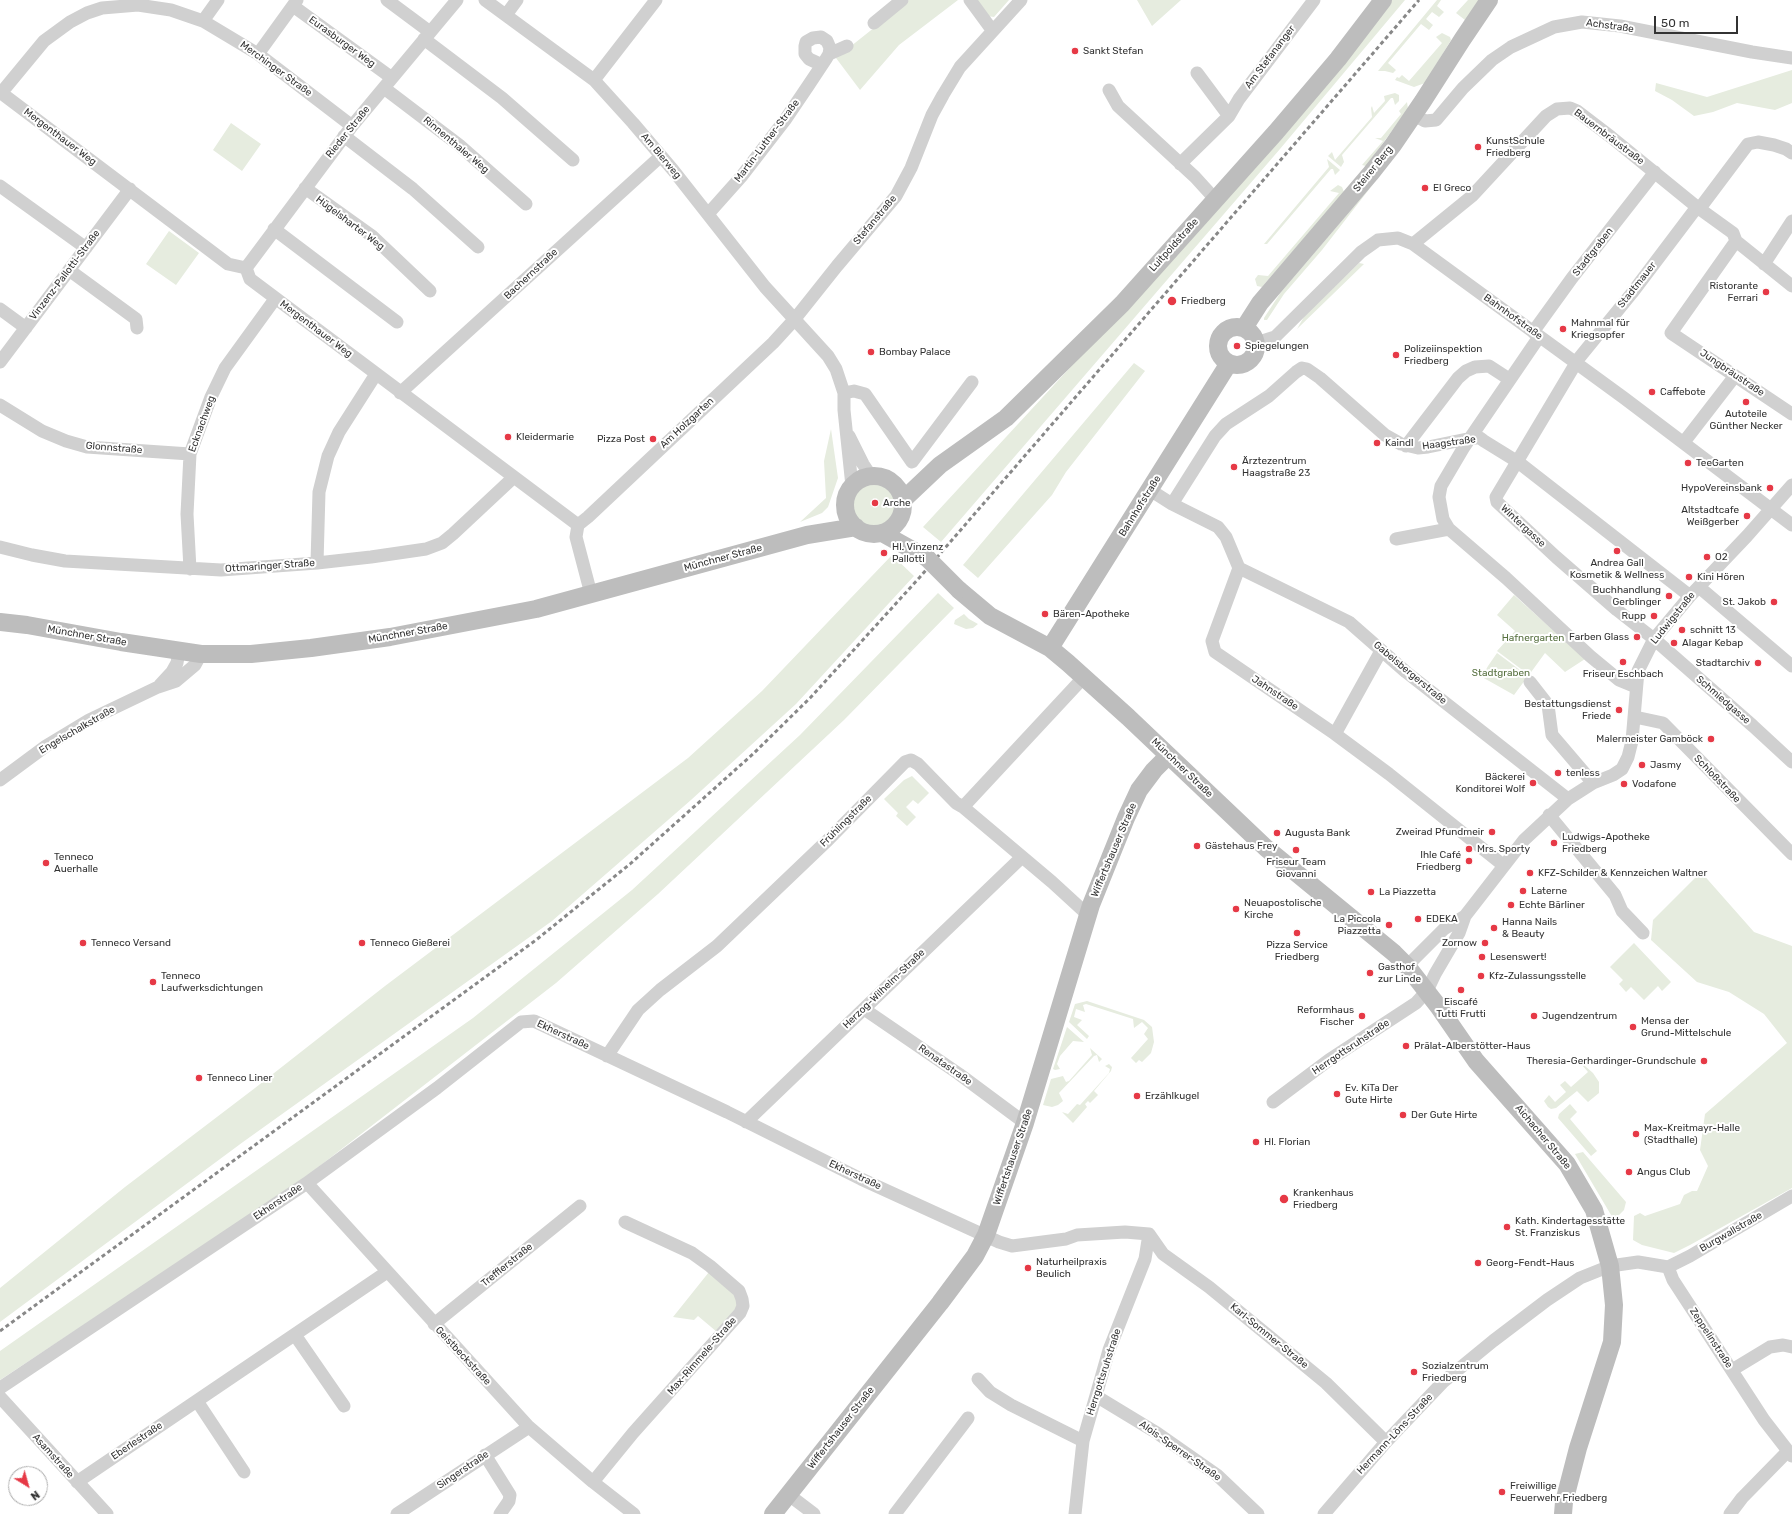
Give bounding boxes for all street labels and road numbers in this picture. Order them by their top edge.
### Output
street label: Eurasburger Weg [306,14,378,70]
street label: Achstraße [1585,17,1635,35]
street label: Am Stefananger [1242,23,1298,91]
street label: Merchinger Straße [238,39,314,99]
street label: Martin-Luther-Straße [732,97,802,185]
street label: Rieder Straße [323,104,373,160]
street label: Mergenthauer Weg [21,106,99,168]
street label: Bauernbräustraße [1572,107,1646,167]
street label: Rinnenthaler Weg [421,114,491,176]
street label: Am Bierweg [638,131,684,181]
street label: Steirer Berg [1351,144,1395,194]
street label: Hügelsharter Weg [313,193,387,253]
street label: Stefanstraße [851,193,899,247]
street label: Luitpoldstraße [1147,216,1201,274]
street label: Stadtgraben [1570,225,1616,279]
street label: Vinzenz-Pallotti-Straße [27,228,103,322]
street label: Bachernstraße [502,246,560,302]
street label: Stadtmauer [1615,260,1659,310]
street label: Bahnhofstraße [1481,292,1545,342]
street label: Mergenthauer Weg [277,298,355,360]
street label: Jungbräustraße [1697,347,1767,399]
street label: Ecknachweg [186,394,218,454]
street label: Am Holzgarten [658,395,716,451]
street label: Haagstraße [1421,433,1477,453]
street label: Glonnstraße [85,440,143,456]
street label: Bahnhofstraße [1116,473,1164,539]
street label: Wintergasse [1498,502,1548,550]
street label: Münchner Straße [683,542,763,574]
street label: Ottmaringer Straße [225,557,315,575]
street label: Ludwigstraße [1648,590,1698,646]
street label: Münchner Straße [367,620,449,646]
street label: Münchner Straße [46,623,128,649]
street label: Gabelsbergerstraße [1371,639,1449,707]
street label: Jahnstraße [1249,673,1301,713]
street label: Schmiedgasse [1693,673,1753,727]
street label: Engelschalkstraße [37,703,117,757]
street label: Münchner Straße [1149,736,1215,800]
street label: Schloßstraße [1691,753,1743,805]
street label: Frühlingstraße [818,793,874,849]
street label: Wiffertshauser Straße [1089,801,1139,899]
street label: Herzog-Wilhelm-Straße [841,947,927,1031]
street label: Herrgottsruhstraße [1310,1017,1392,1077]
street label: Ekherstraße [535,1018,591,1052]
street label: Renatastraße [916,1042,974,1088]
street label: Aichacher Straße [1513,1102,1573,1172]
street label: Wiffertshauser Straße [991,1107,1035,1207]
street label: Ekherstraße [827,1158,883,1192]
street label: Ekherstraße [251,1181,305,1223]
street label: Burgwallstraße [1698,1209,1764,1255]
street label: Trefflerstraße [479,1241,535,1289]
street label: Karl-Sommer-Straße [1228,1301,1310,1371]
street label: Zeppelinstraße [1687,1306,1735,1370]
street label: Max-Rimmele-Straße [665,1315,739,1397]
street label: Geistbeckstraße [433,1324,493,1388]
street label: Herrgottsruhstraße [1084,1327,1124,1417]
street label: Wiffertshauser Straße [805,1384,877,1472]
street label: Hermann-Löns-Straße [1355,1391,1435,1477]
street label: Alois-Sperrer-Straße [1137,1418,1223,1484]
street label: Eberlestraße [109,1419,165,1463]
street label: Asamstraße [30,1431,76,1481]
street label: Singerstraße [435,1448,491,1492]

